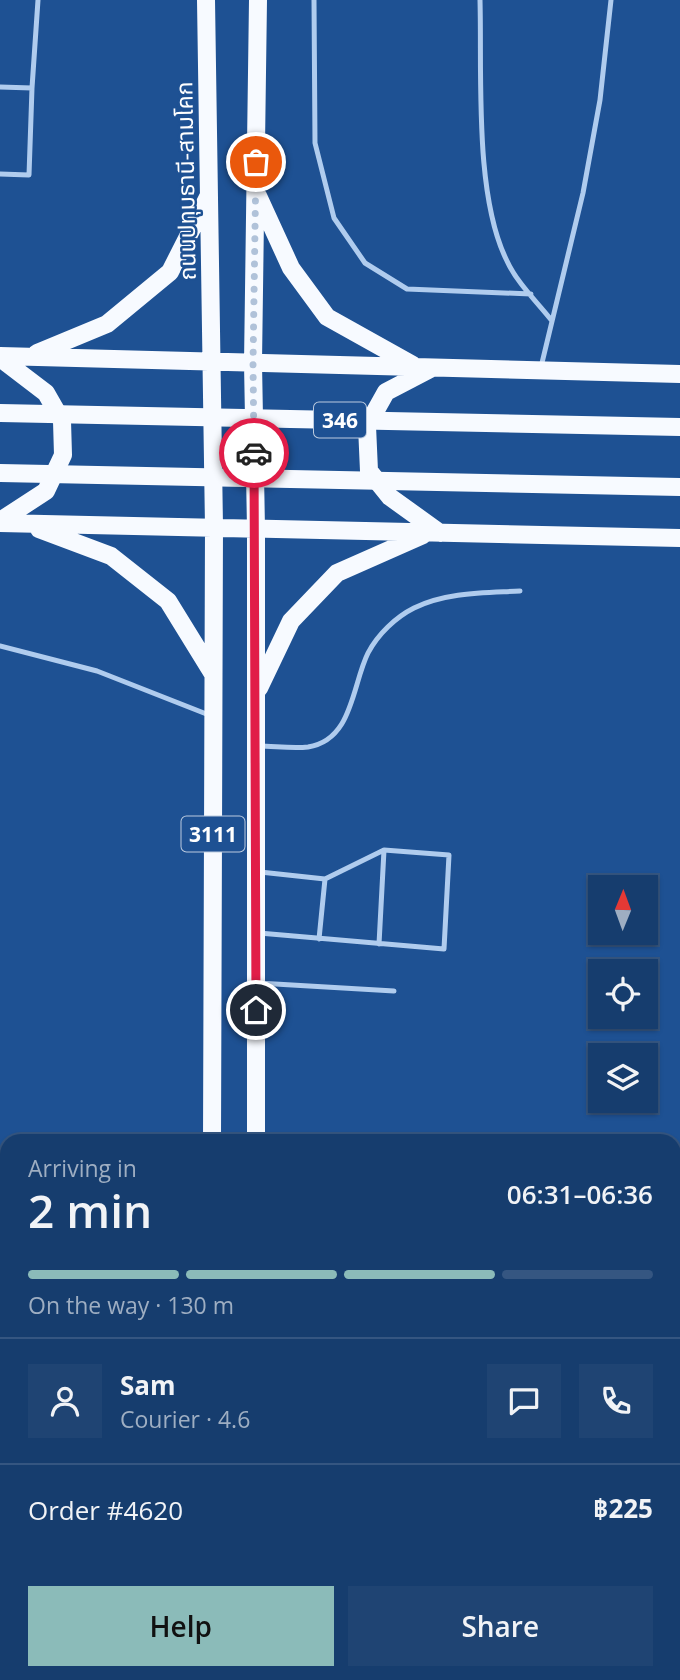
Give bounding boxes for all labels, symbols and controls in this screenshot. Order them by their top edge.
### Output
street label: ถนนปทุมธานี-สามโคก [167,81,203,281]
pin [226,132,286,192]
icon: bag [237,143,275,181]
road number: 346 [314,402,366,438]
courier [219,418,289,488]
icon: car [235,434,273,472]
road number: 3111 [182,816,244,852]
north arrow [588,875,658,945]
map controls [588,875,658,1113]
button: locate [588,959,658,1029]
pin [226,980,286,1040]
icon: home [237,991,275,1029]
button: layers [588,1043,658,1113]
text: Arriving in [28,1152,137,1184]
text: 06:31–06:36 [507,1176,653,1212]
text: 2 min [28,1179,152,1241]
text: On the way · 130 m [28,1289,234,1321]
button: person [28,1364,102,1438]
button: chat [487,1364,561,1438]
button: phone [579,1364,653,1438]
text: Sam [120,1367,176,1403]
text: Courier · 4.6 [120,1403,250,1435]
text: ฿225 [593,1490,653,1526]
text: Order #4620 [28,1492,183,1528]
button: Help [28,1586,334,1666]
button: Share [348,1586,653,1666]

